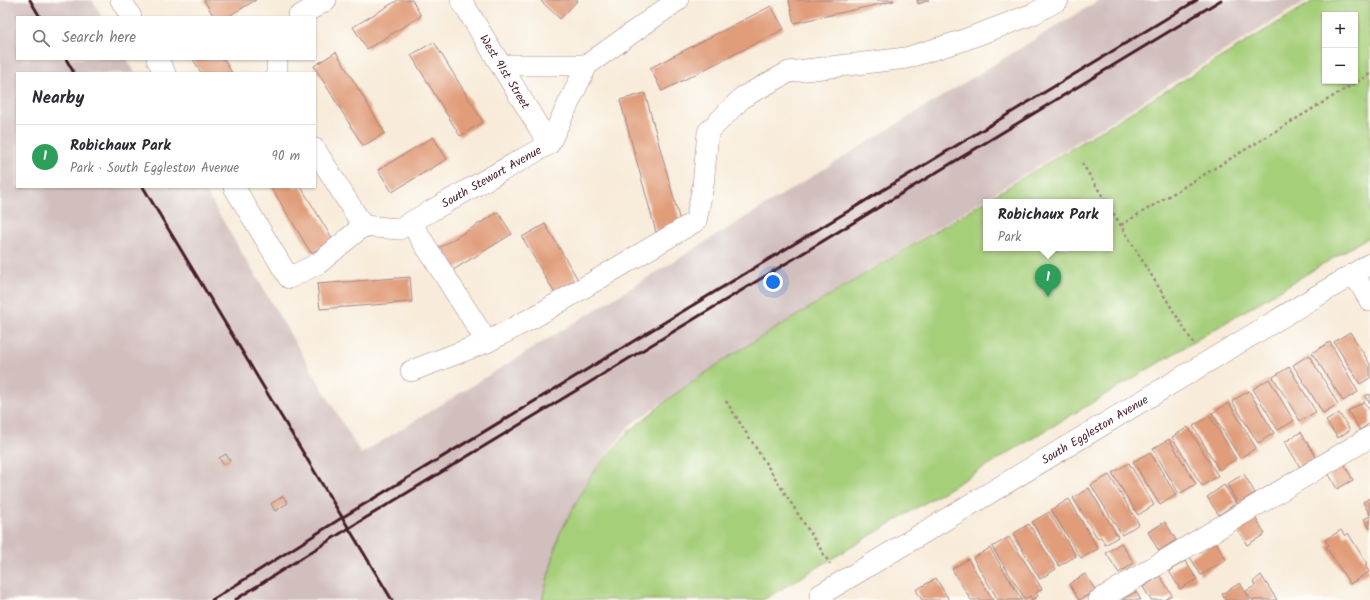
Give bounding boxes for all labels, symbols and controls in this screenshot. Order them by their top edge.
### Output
map controls [1322,12,1358,84]
button: + [1322,12,1358,48]
search box [16,16,316,60]
text: Search here [62,26,136,50]
icon: search [30,27,52,49]
street label: West 91st Street [475,31,535,113]
button: − [1322,48,1358,84]
text: Nearby [32,85,84,112]
text: Robichaux Park [70,134,171,158]
street label: South Stewart Avenue [438,140,545,213]
text: 1 [43,146,47,167]
text: 90 m [272,146,300,167]
text: Park · South Eggleston Avenue [70,158,239,179]
popup [983,199,1113,251]
text: Robichaux Park [998,203,1098,227]
text: Park [998,227,1021,248]
pin: 1 [1035,264,1061,297]
your location [763,272,783,292]
street label: South Eggleston Avenue [1037,390,1152,469]

